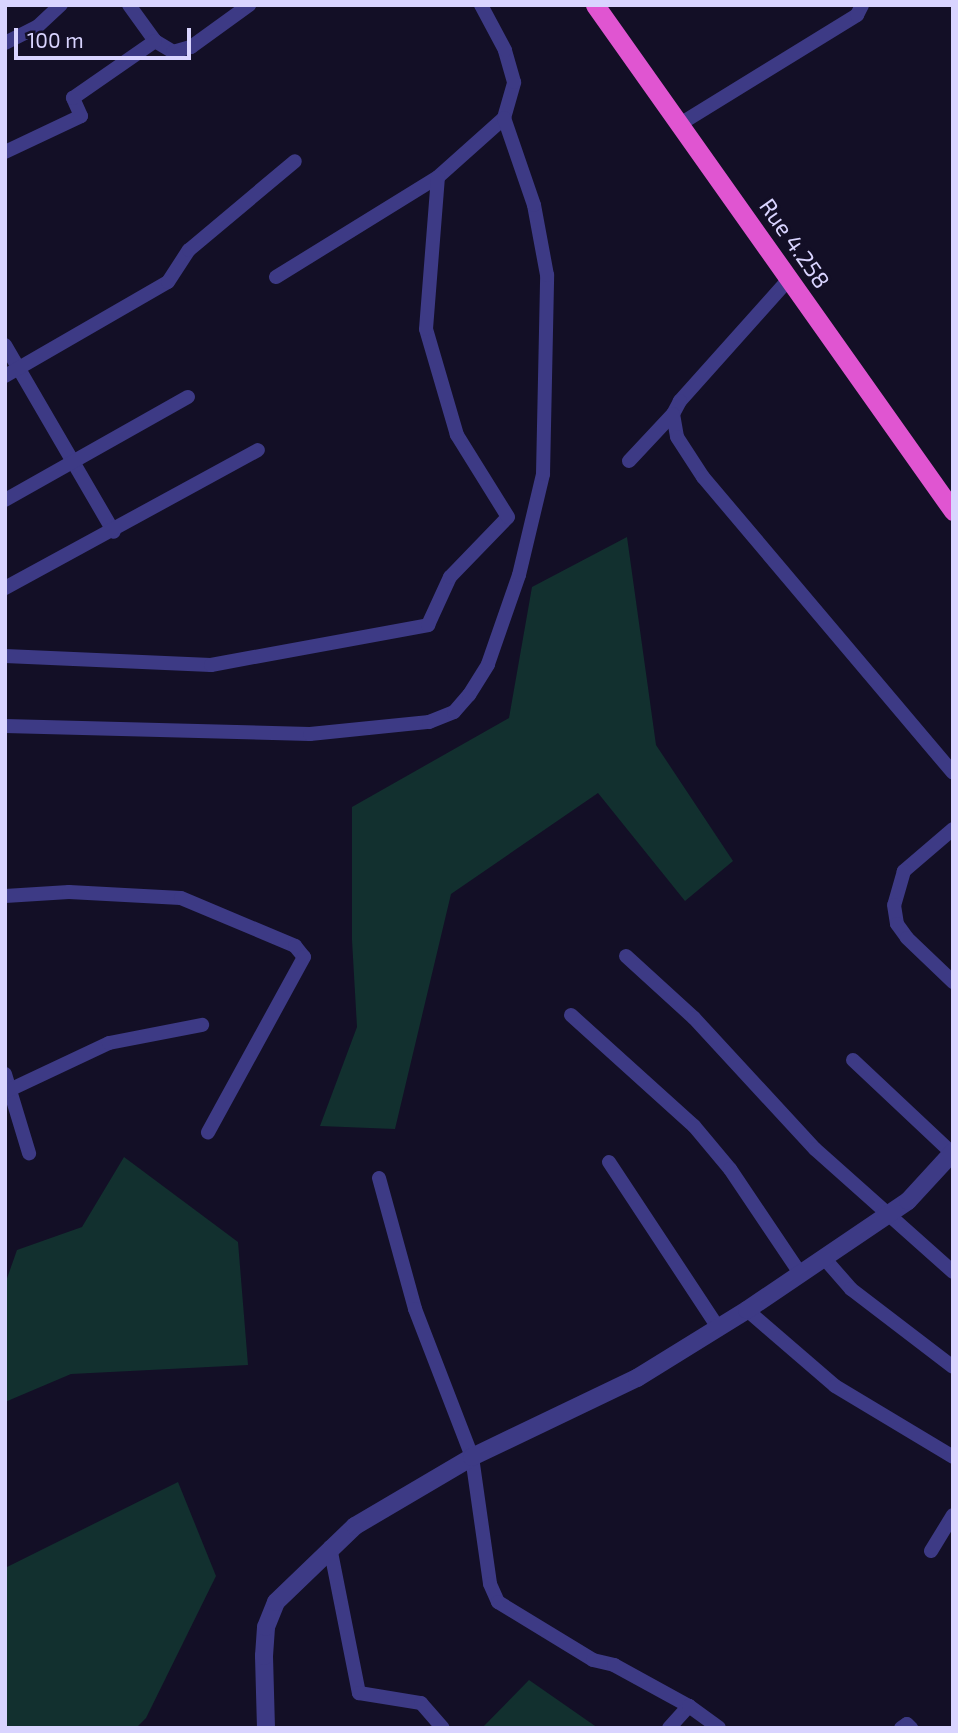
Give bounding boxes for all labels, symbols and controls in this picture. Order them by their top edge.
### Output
scale bar [18,14,194,58]
text: 100 m [27,27,84,52]
street label: Rue 4.258 [754,193,836,293]

